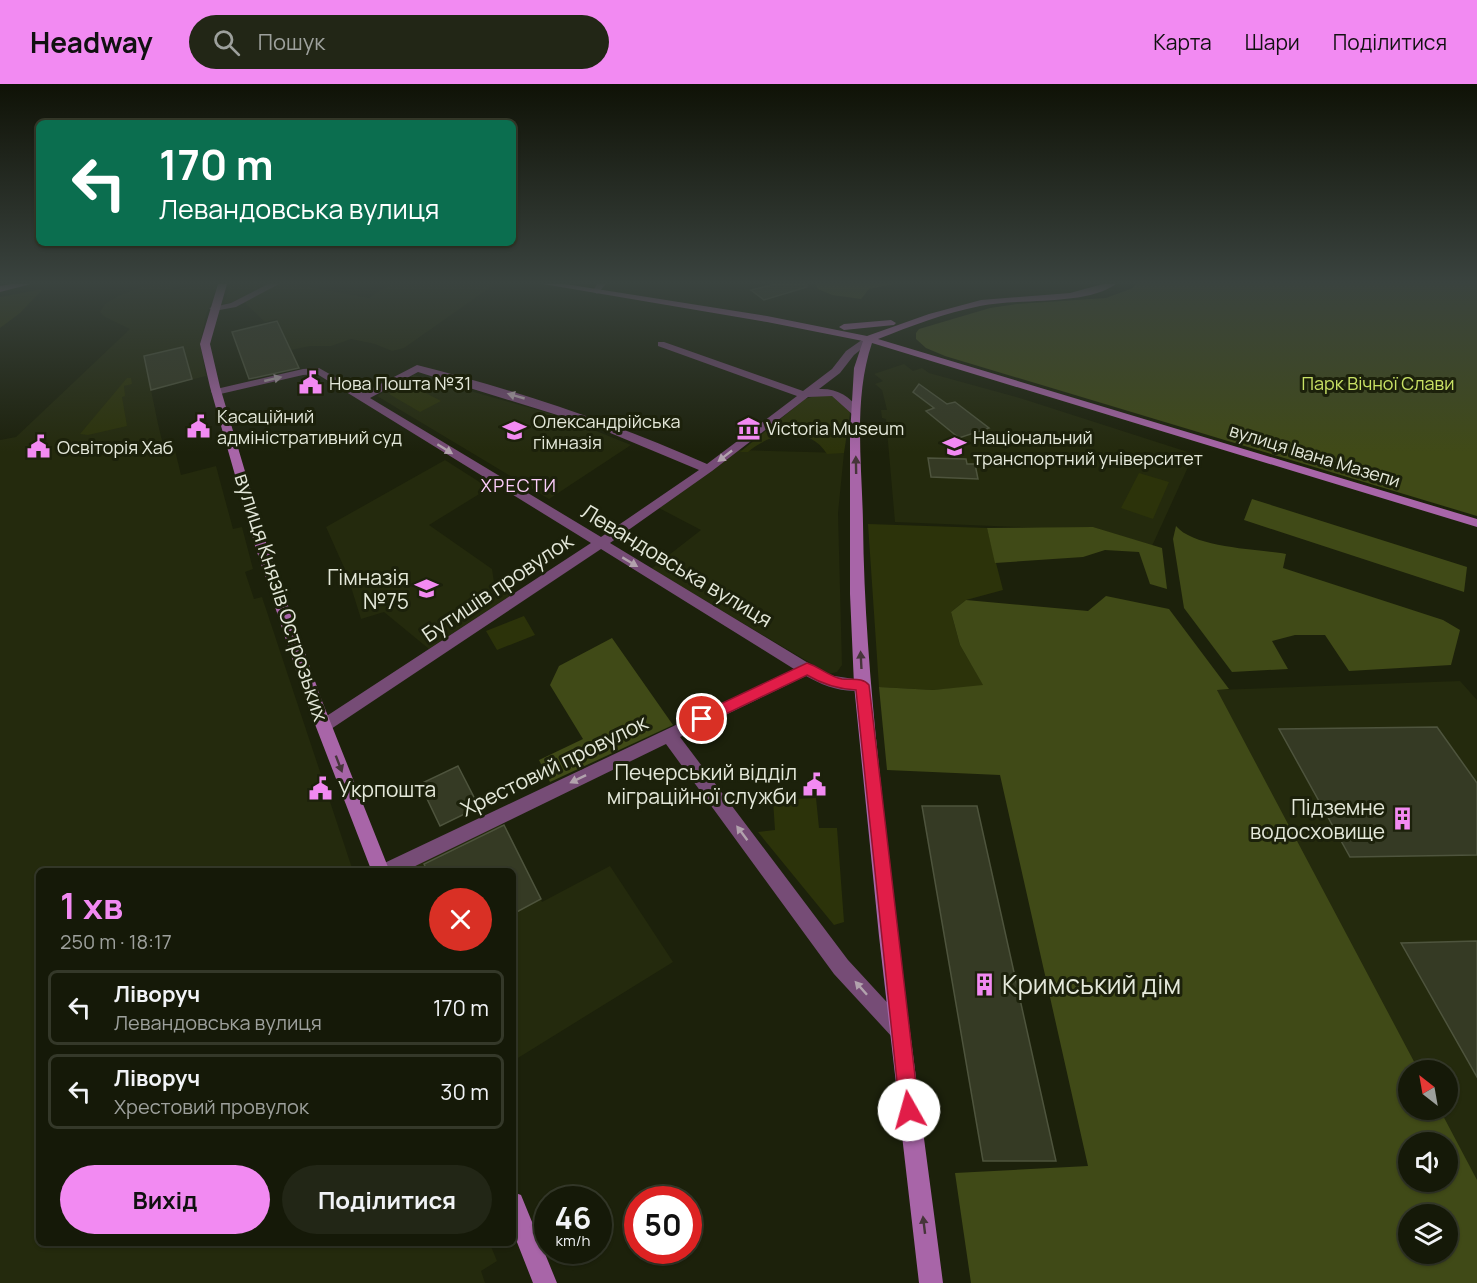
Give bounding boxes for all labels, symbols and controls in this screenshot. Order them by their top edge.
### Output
search box [189,15,609,69]
text: Headway [30,23,153,61]
icon: search [210,26,243,59]
text: Пошук [258,27,325,57]
text: Карта [1153,28,1212,56]
text: Шари [1245,28,1300,56]
text: Поділитися [1333,28,1447,56]
text: 170 m [159,135,274,193]
icon: left [60,144,138,222]
text: Левандовська вулиця [159,190,440,227]
public building icon: Нова Пошта №31 [298,370,324,396]
place label: Нова Пошта №31 [329,371,471,395]
park label: Парк Вічної Слави [1302,371,1454,395]
one-way arrow [264,373,282,383]
one-way arrow [507,391,525,400]
place label: Касаційний адміністративний суд [217,404,402,449]
place label: Олександрійська гімназія [533,409,681,454]
public building icon: Касаційний адміністративний суд [186,413,212,439]
museum icon: Victoria Museum [735,415,761,441]
place label: Victoria Museum [766,416,904,440]
school or university icon: Олександрійська гімназія [502,418,528,444]
street label: вулиця Івана Мазепи [1227,418,1403,492]
place label: Національний транспортний університет [973,425,1203,470]
public building icon: Освіторія Хаб [26,434,52,460]
school or university icon: Національний транспортний університет [942,434,968,460]
place label: Освіторія Хаб [57,435,173,459]
one-way arrow [437,444,453,455]
one-way arrow [718,449,733,461]
one-way arrow [851,455,861,474]
street label: вулиця Князів Острозьких [229,469,335,725]
district label: ХРЕСТИ [481,473,557,497]
street label: Левандовська вулиця [576,497,778,633]
street label: Бутишів провулок [416,526,578,648]
one-way arrow [622,556,638,567]
place label: Гімназія №75 [327,563,409,615]
school or university icon: Гімназія №75 [414,576,440,602]
one-way arrow [856,650,865,669]
pin [676,693,727,744]
icon: arrive [685,702,718,735]
street label: Хрестовий провулок [456,707,653,822]
one-way arrow [335,755,345,773]
place label: Печерський відділ міграційної служби [607,758,797,810]
public building icon: Печерський відділ міграційної служби [802,771,828,797]
one-way arrow [570,774,587,783]
place label: Укрпошта [338,775,436,803]
public building icon: Укрпошта [307,776,333,802]
place label: Підземне водосховище [1250,793,1385,845]
building icon: Підземне водосховище [1390,806,1416,832]
one-way arrow [736,826,748,842]
text: 1 хв [60,881,123,930]
button: close [429,888,492,951]
text: 250 m · 18:17 [60,928,172,955]
place label: Кримський дім [1002,966,1181,1002]
building icon: Кримський дім [971,971,997,997]
text: Ліворуч [114,979,200,1009]
one-way arrow [854,981,868,995]
icon: left [63,991,96,1024]
text: 170 m [433,993,489,1023]
text: Левандовська вулиця [114,1009,322,1036]
north arrow [1398,1060,1458,1120]
map controls [1398,1060,1458,1264]
text: Ліворуч [114,1063,200,1093]
icon: left [63,1075,96,1108]
text: 30 m [440,1077,489,1107]
position arrow [877,1078,941,1142]
text: Хрестовий провулок [114,1093,309,1120]
button: sound [1398,1132,1458,1192]
button: Вихід [60,1165,270,1234]
button: Поділитися [282,1165,492,1234]
speed limit sign: 50 [624,1186,702,1264]
text: 46 [555,1197,591,1238]
button: layers [1398,1204,1458,1264]
one-way arrow [919,1215,928,1234]
text: km/h [556,1230,590,1251]

